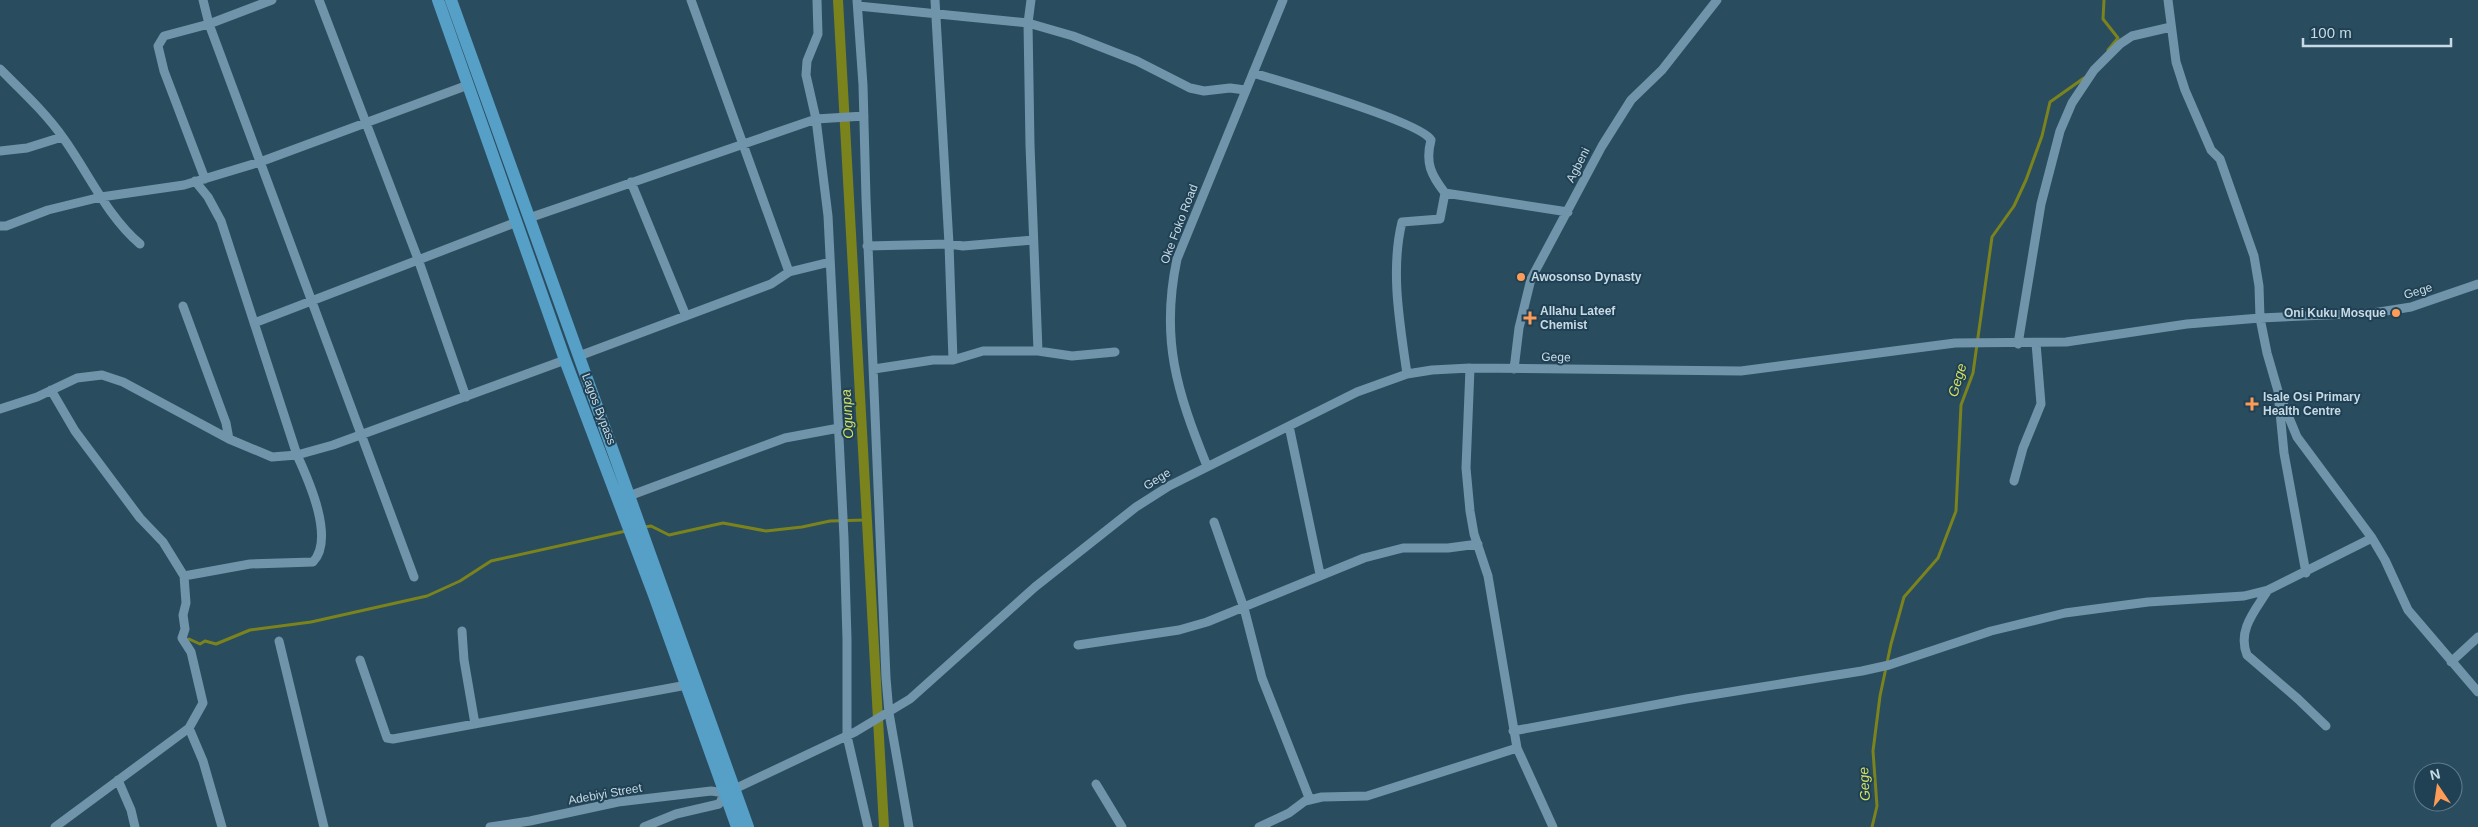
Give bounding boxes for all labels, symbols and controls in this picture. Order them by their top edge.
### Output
scale bar [2303,15,2450,47]
text: 100 m [2310,24,2352,41]
street label: Agbeni [1563,145,1593,185]
street label: Oke Foko Road [1157,182,1201,266]
place label: Awosonso Dynasty [1531,270,1642,284]
marker: Awosonso Dynasty [1515,271,1527,283]
street label: Gege [2402,280,2434,302]
place label: Allahu Lateef Chemist [1540,304,1616,332]
place label: Oni Kuku Mosque [2284,306,2386,320]
marker: Oni Kuku Mosque [2390,307,2402,319]
marker: Allahu Lateef Chemist [1524,312,1536,324]
street label: Gege [1541,350,1571,364]
water label: Gege [1945,361,1969,399]
street label: Lagos Bypass [579,371,619,447]
water label: Ogunpa [838,388,856,439]
place label: Isale Osi Primary Health Centre [2263,390,2361,418]
marker: Isale Osi Primary Health Centre [2245,397,2259,411]
street label: Gege [1141,465,1173,493]
north arrow [2413,762,2463,812]
text: N [2428,765,2442,783]
water label: Gege [1855,766,1873,802]
street label: Adebiyi Street [567,781,644,807]

